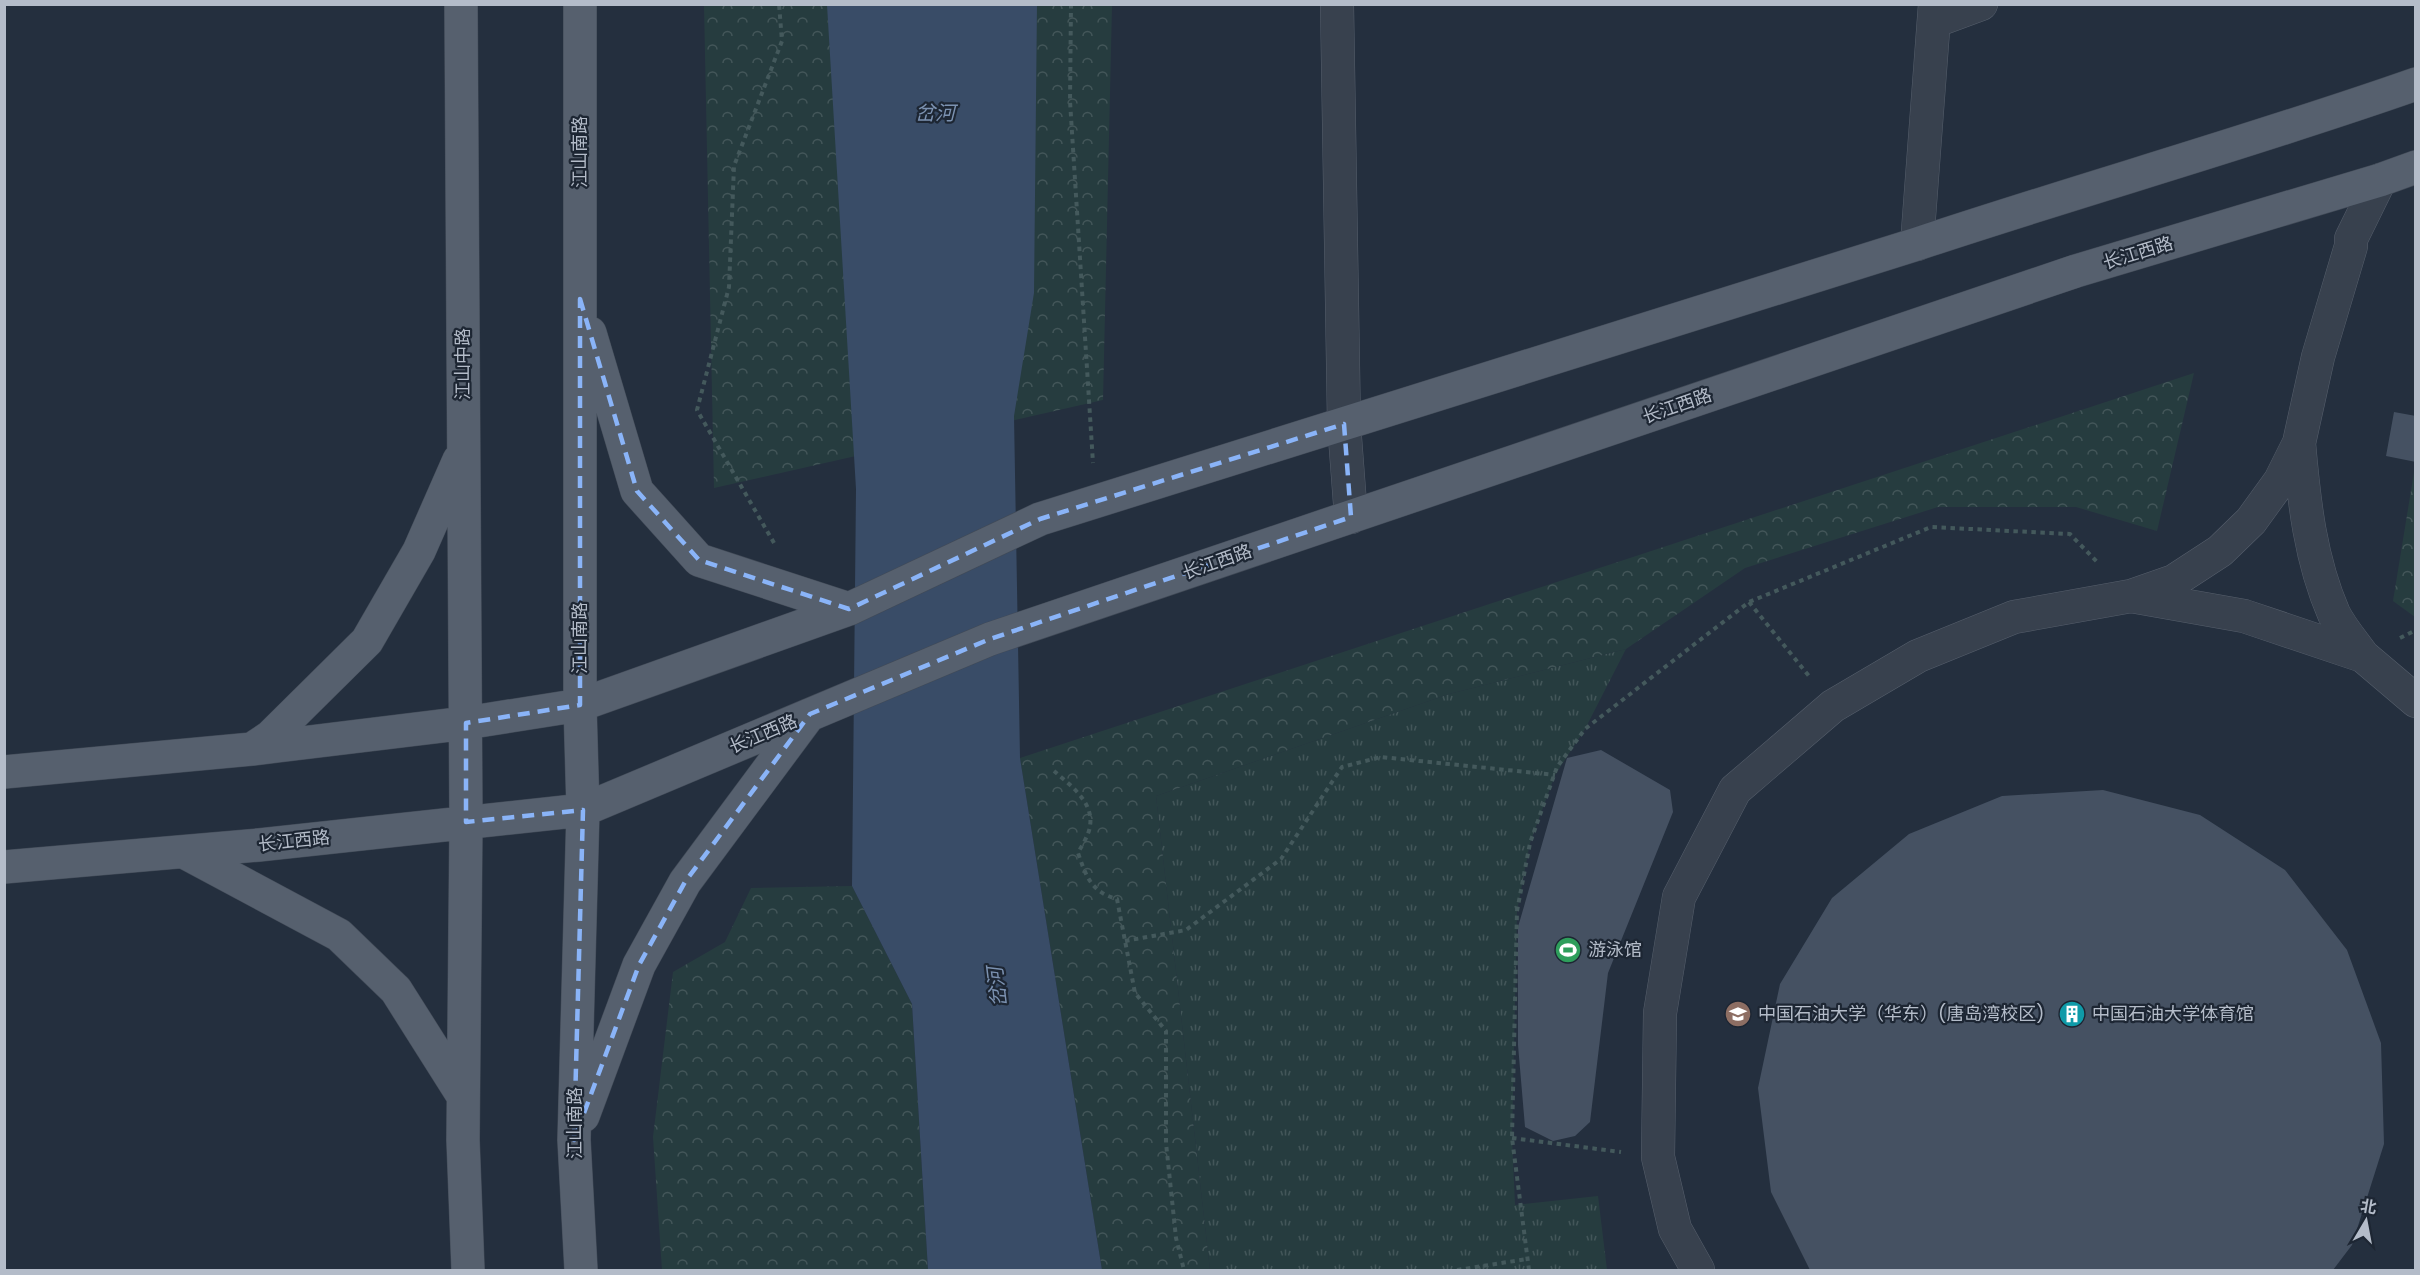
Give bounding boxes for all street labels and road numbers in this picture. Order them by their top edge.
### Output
street label: 江山南路 [567,116,592,188]
street label: 长江西路 [2100,230,2176,275]
street label: 江山中路 [450,328,475,400]
street label: 长江西路 [1639,382,1715,429]
street label: 长江西路 [1179,538,1255,585]
street label: 江山南路 [567,602,592,674]
street label: 长江西路 [725,708,801,759]
street label: 长江西路 [257,824,331,857]
street label: 江山南路 [562,1087,587,1159]

